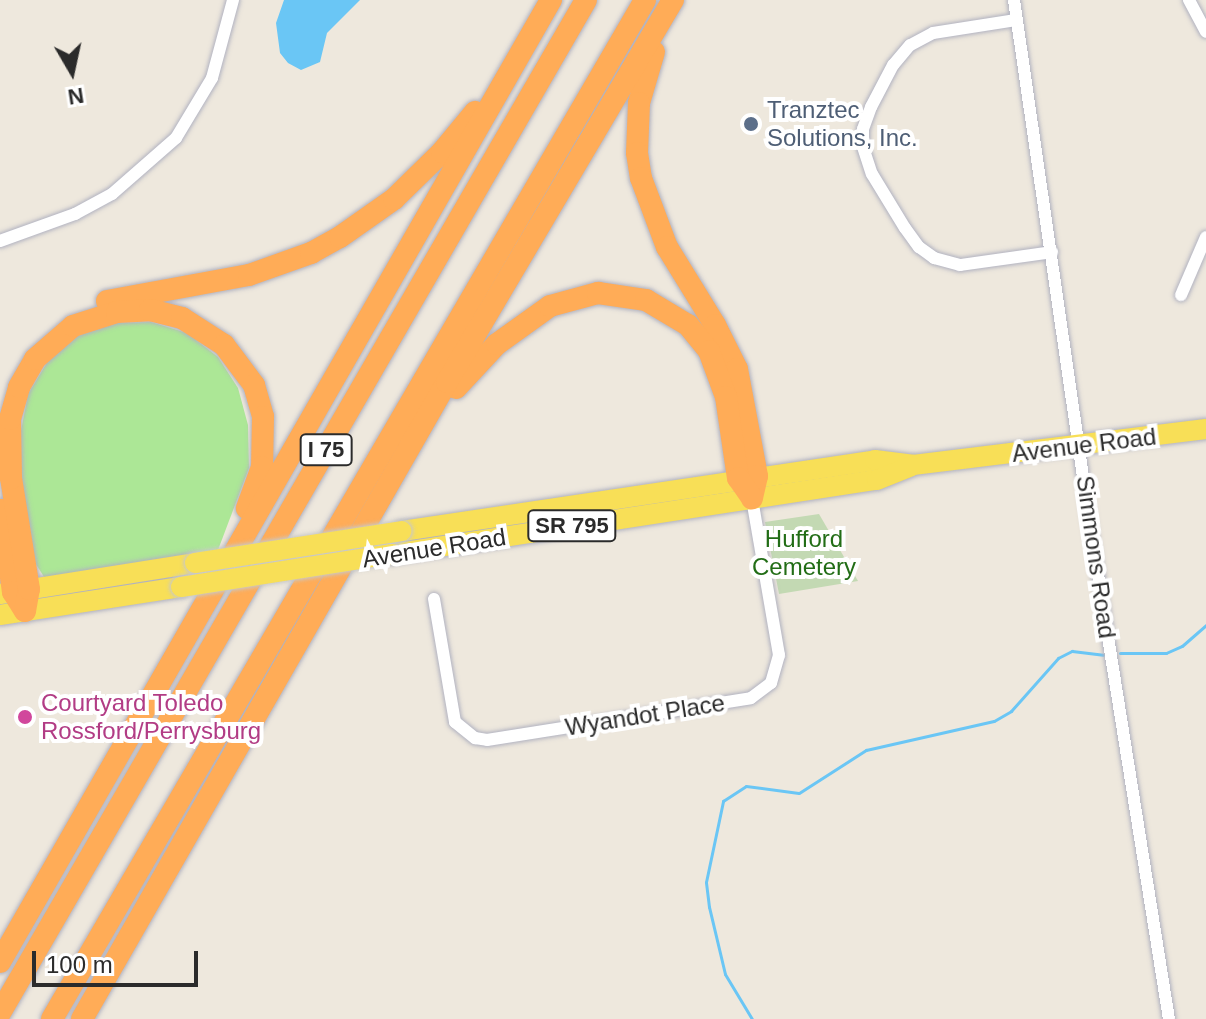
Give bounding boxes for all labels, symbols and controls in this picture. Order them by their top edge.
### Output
north arrow [32,32,112,112]
text: N [66,83,86,110]
place label: Tranztec Solutions, Inc. [767,96,918,152]
marker: Tranztec Solutions, Inc. [742,115,760,133]
street label: Avenue Road [1010,422,1158,468]
road number: I 75 [298,432,354,468]
street label: Simmons Road [1070,474,1122,640]
road number: SR 795 [526,508,618,544]
street label: Avenue Road [360,522,508,574]
park label: Hufford Cemetery [752,525,856,581]
street label: Wyandot Place [563,688,727,742]
place label: Courtyard Toledo Rossford/Perrysburg [41,689,261,745]
marker: Courtyard Toledo Rossford/Perrysburg [16,708,34,726]
scale bar [36,935,202,985]
text: 100 m [46,951,113,978]

